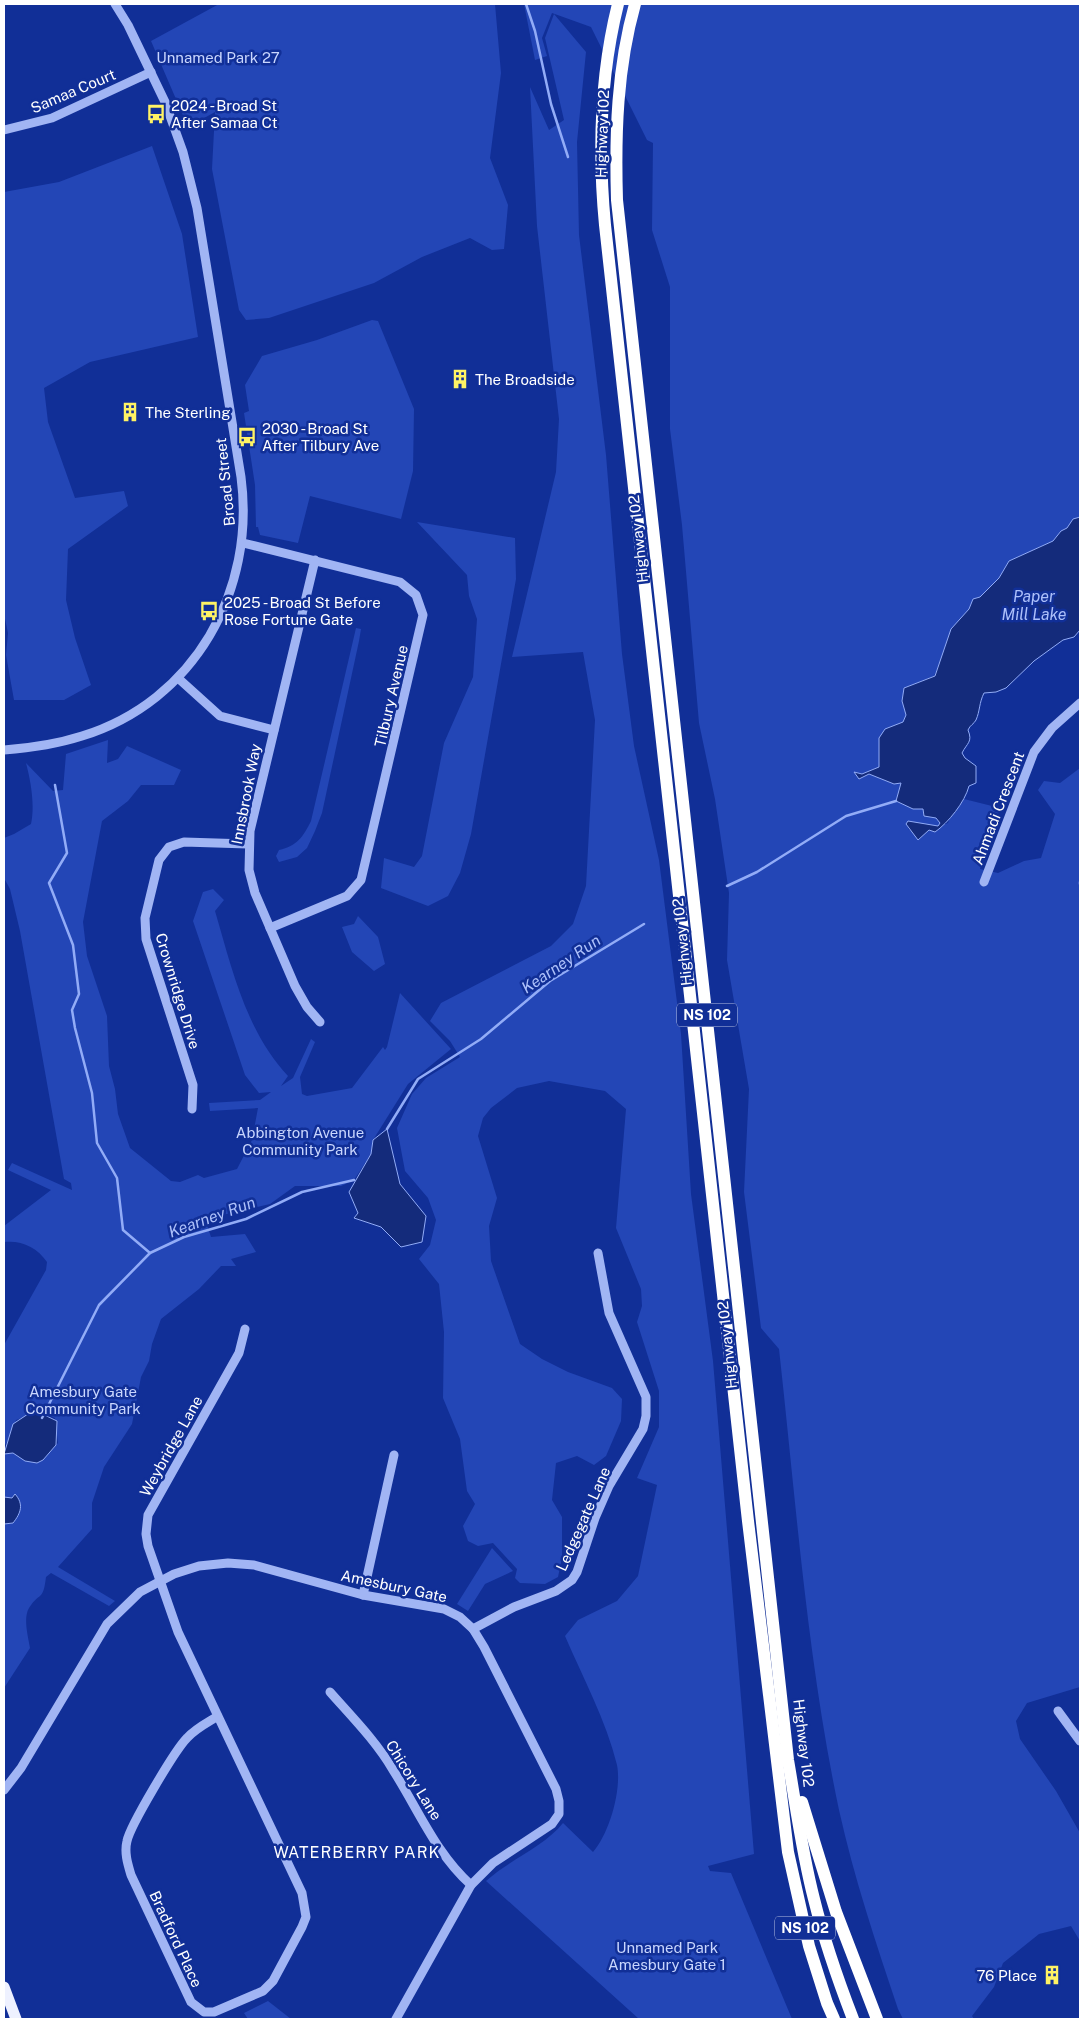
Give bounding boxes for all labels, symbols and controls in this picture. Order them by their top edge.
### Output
park label: Unnamed Park 27 [156,49,280,66]
street label: Samaa Court [28,65,118,117]
street label: Highway 102 [592,90,612,178]
place label: 2024 - Broad St After Samaa Ct [171,97,278,131]
bus stop icon: 2024 - Broad St After Samaa Ct [145,103,167,125]
building icon: The Broadside [449,368,471,390]
place label: The Broadside [475,371,575,388]
building icon: The Sterling [119,401,141,423]
place label: The Sterling [145,404,231,421]
place label: 2030 - Broad St After Tilbury Ave [262,420,379,454]
bus stop icon: 2030 - Broad St After Tilbury Ave [236,426,258,448]
street label: Broad Street [212,437,238,527]
street label: Highway 102 [625,494,651,584]
water label: Paper Mill Lake [1002,587,1067,624]
place label: 2025 - Broad St Before Rose Fortune Gate [224,594,381,628]
bus stop icon: 2025 - Broad St Before Rose Fortune Gate [198,600,220,622]
street label: Tilbury Avenue [371,643,411,749]
street label: Innsbrook Way [228,742,264,846]
street label: Ahmadi Crescent [969,749,1027,867]
street label: Highway 102 [669,897,695,987]
street label: Crownridge Drive [152,931,204,1051]
water label: Kearney Run [518,931,604,997]
road number: NS 102 [677,1004,737,1026]
park label: Abbington Avenue Community Park [236,1124,364,1158]
water label: Kearney Run [166,1192,258,1241]
street label: Highway 102 [714,1300,740,1390]
park label: Amesbury Gate Community Park [25,1383,141,1417]
street label: Weybridge Lane [136,1393,206,1499]
street label: Ledgegate Lane [552,1464,614,1574]
street label: Amesbury Gate [339,1566,449,1606]
street label: Highway 102 [790,1698,818,1788]
street label: Chicory Lane [383,1737,445,1823]
district label: WATERBERRY PARK [274,1843,440,1862]
street label: Bradford Place [146,1888,206,1990]
road number: NS 102 [775,1916,835,1940]
park label: Unnamed Park Amesbury Gate 1 [608,1939,726,1973]
building icon: 76 Place [1041,1964,1063,1986]
place label: 76 Place [976,1967,1037,1984]

